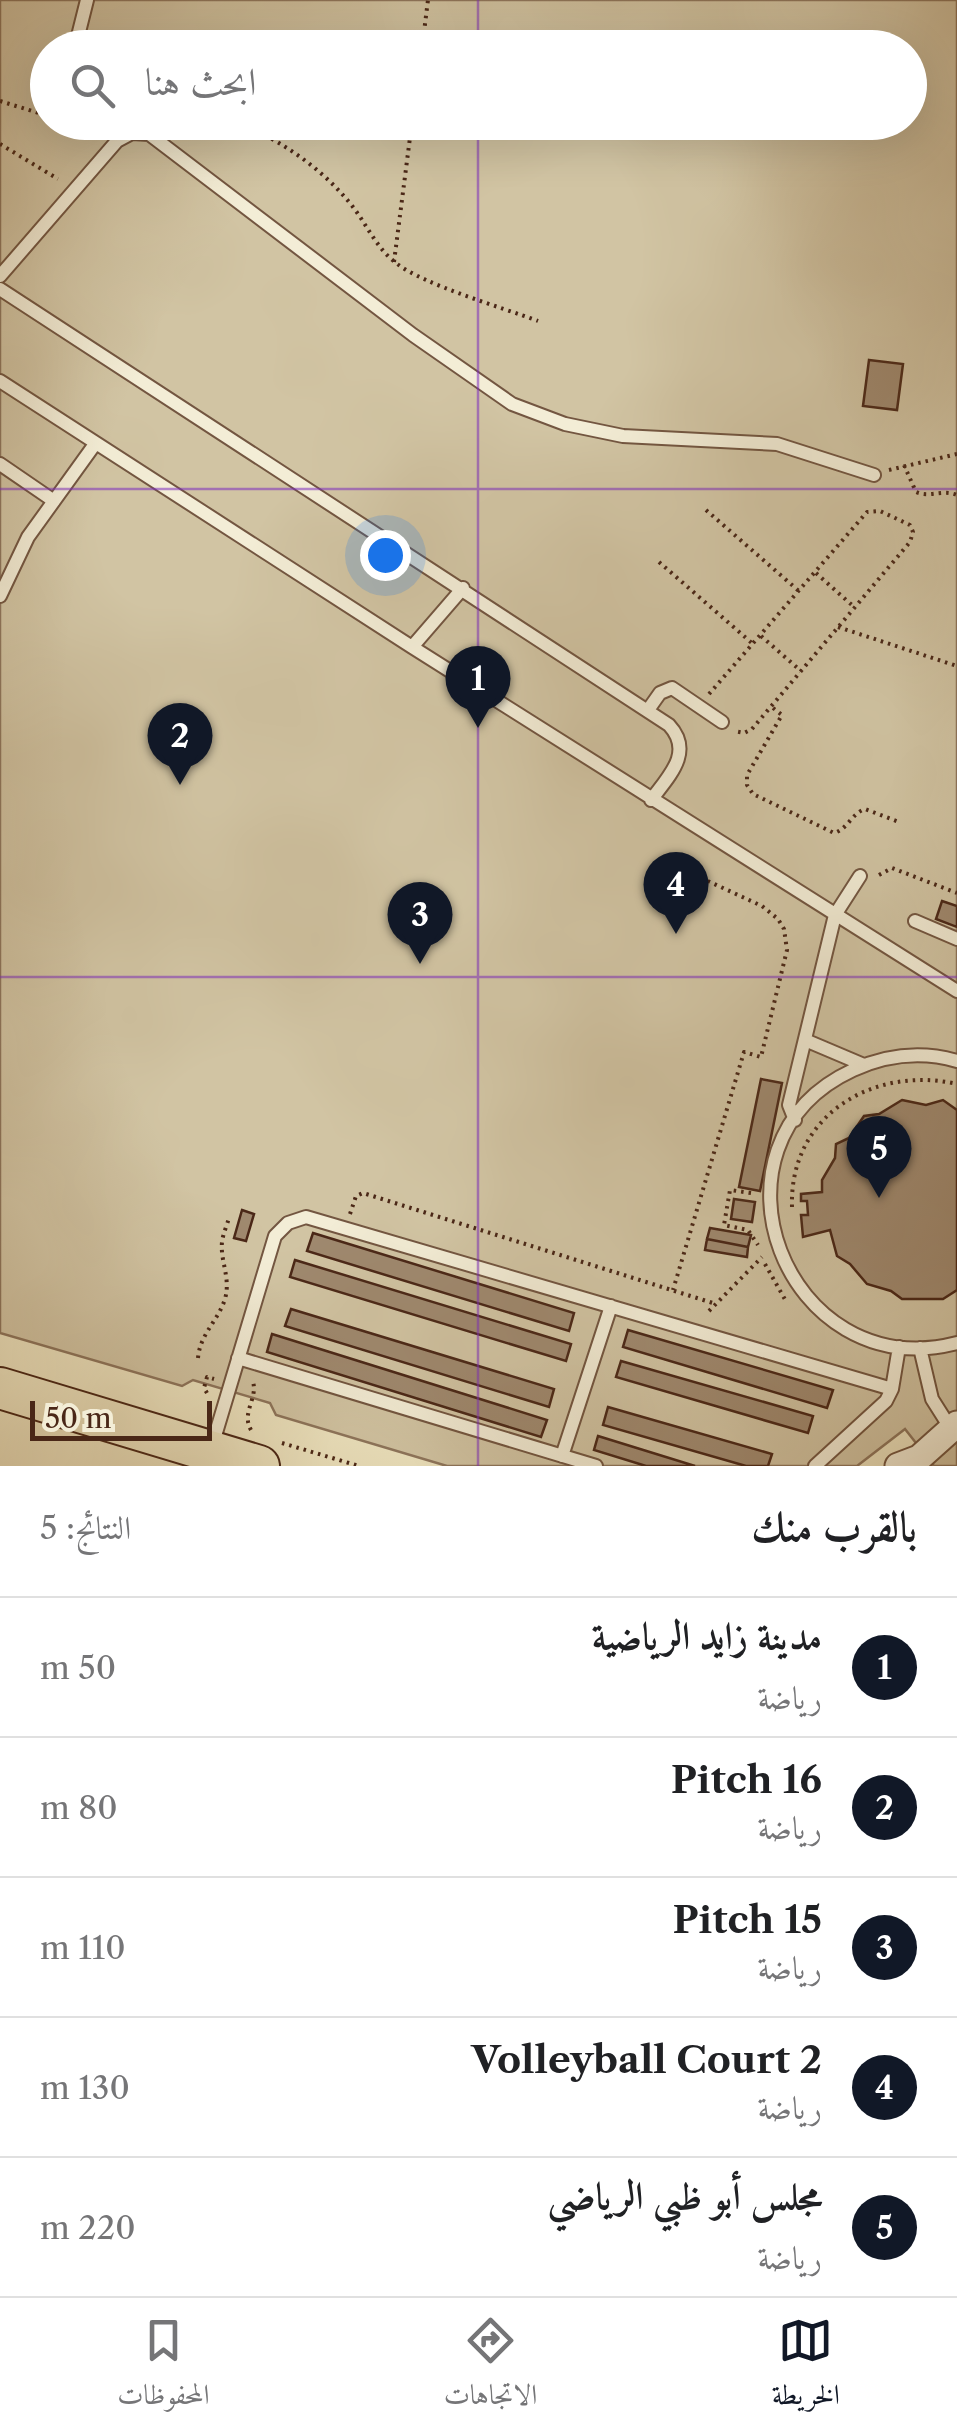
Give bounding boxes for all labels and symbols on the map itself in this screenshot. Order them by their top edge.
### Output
your location [360,530,411,581]
pin: 1 [446,646,510,728]
pin: 2 [148,702,212,785]
pin: 4 [644,852,708,934]
pin: 3 [388,882,452,964]
pin: 5 [846,1116,912,1198]
scale bar [30,1396,212,1440]

